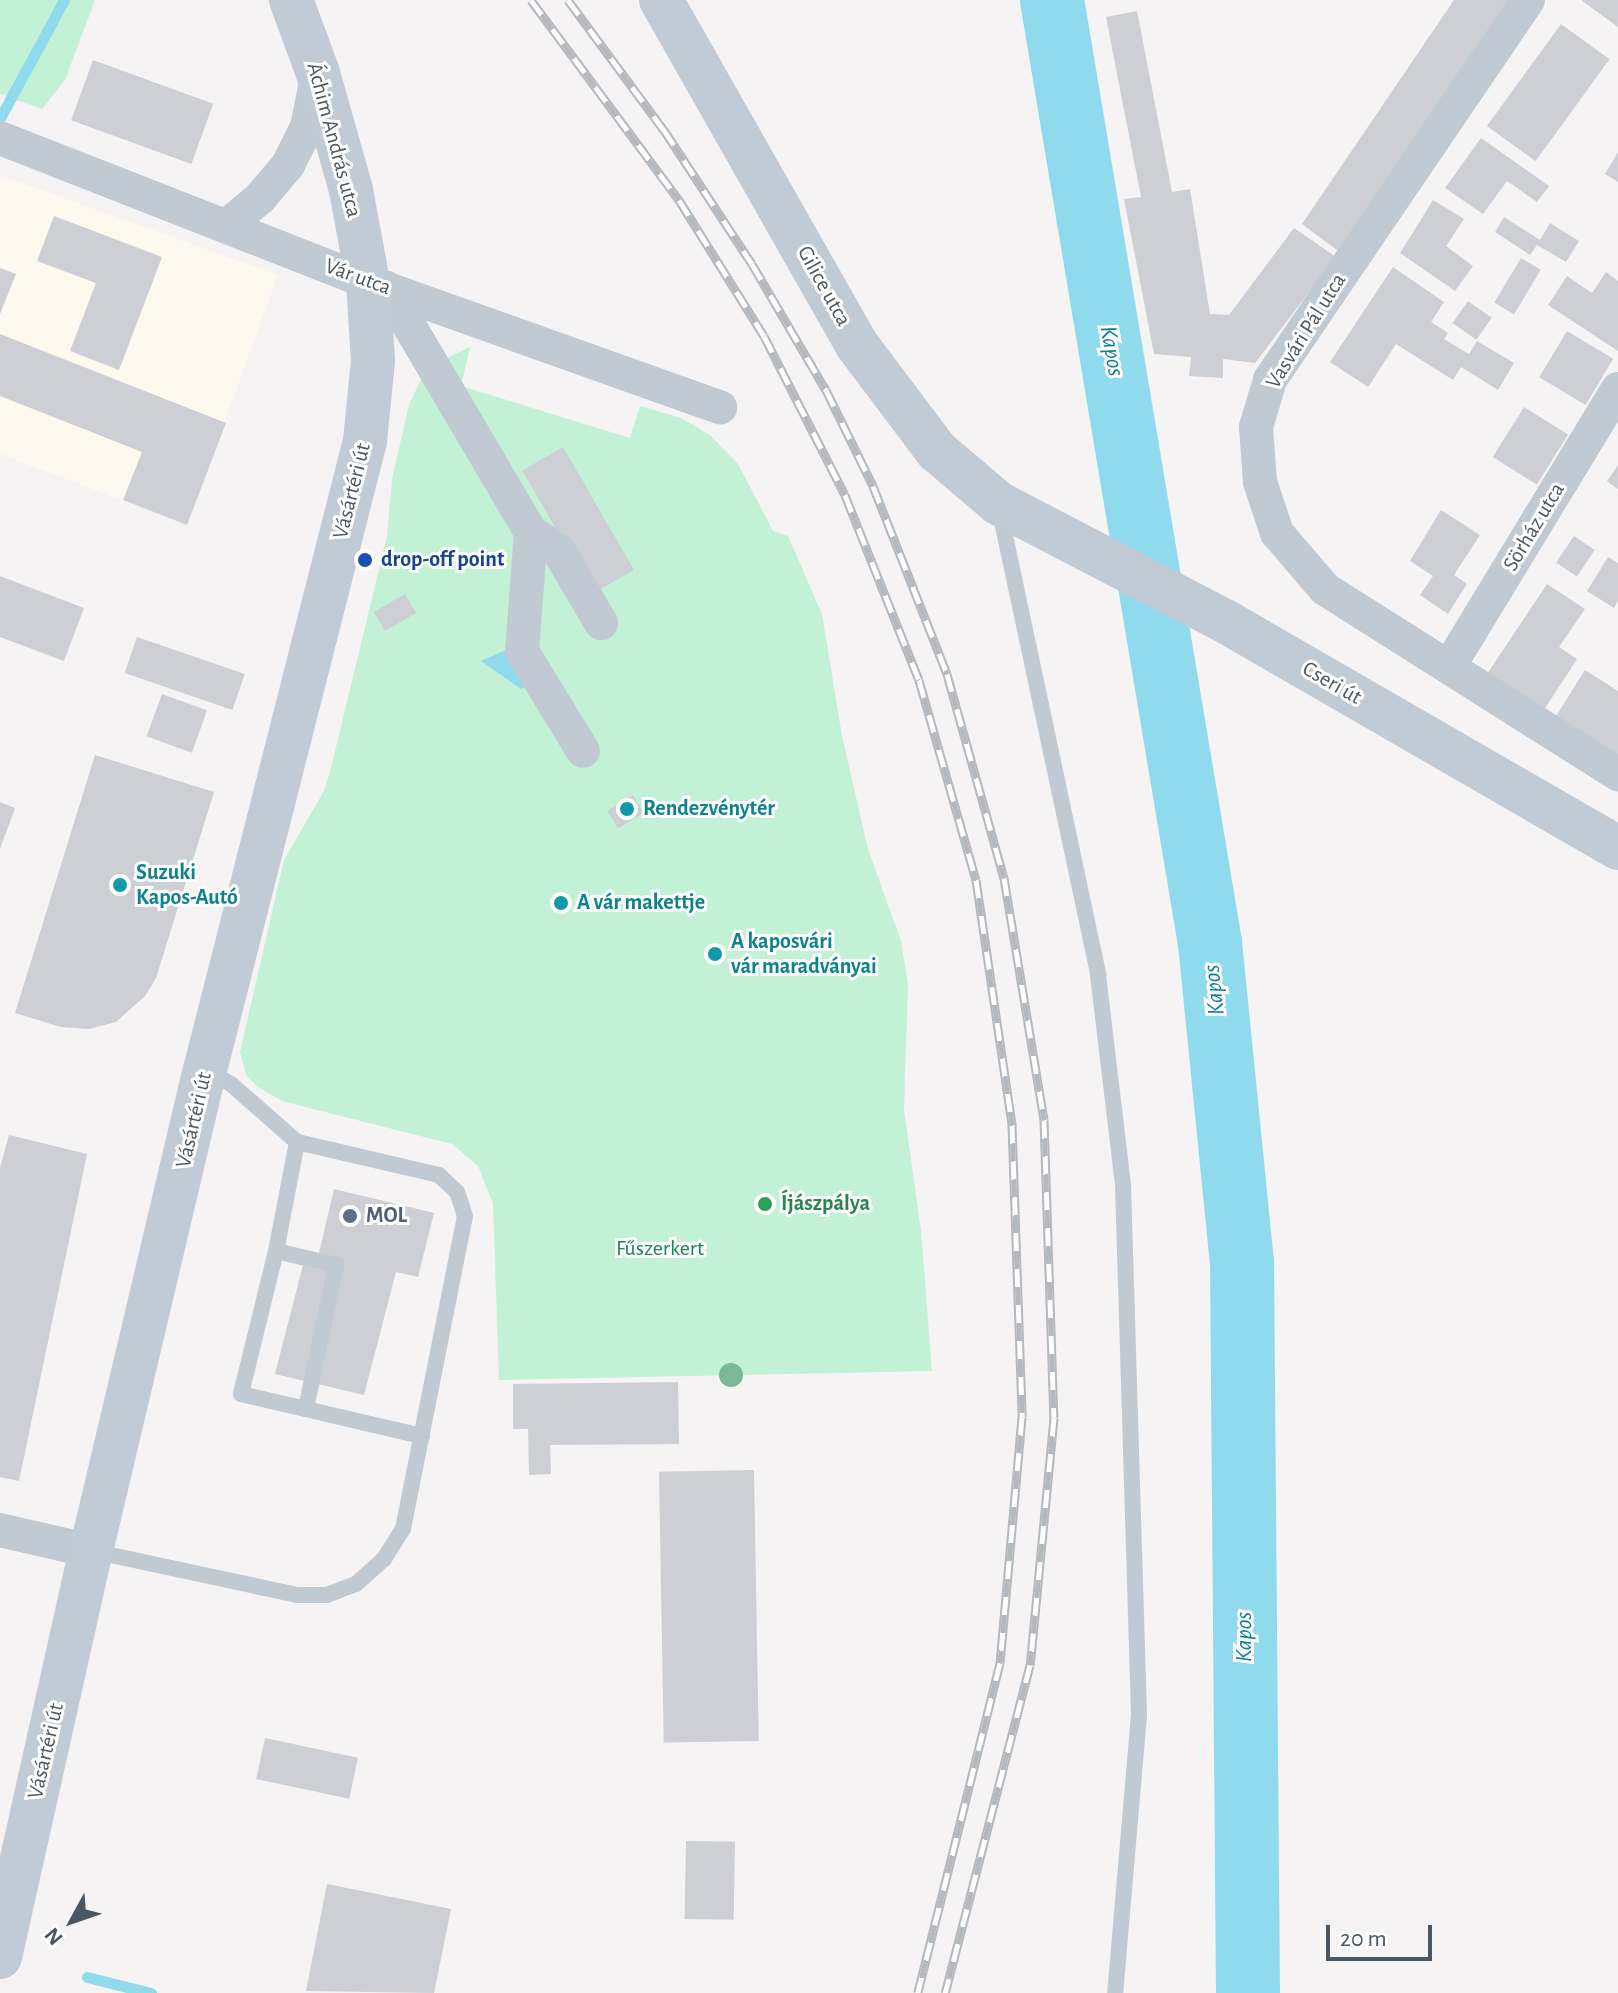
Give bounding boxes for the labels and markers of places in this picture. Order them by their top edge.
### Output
place label: drop-off point [381,547,504,573]
marker: drop-off point [356,551,374,569]
place label: Rendezvénytér [643,796,775,822]
marker: Rendezvénytér [618,800,636,818]
place label: Suzuki Kapos-Autó [136,859,238,910]
marker: Suzuki Kapos-Autó [111,876,129,894]
place label: A vár makettje [577,890,705,916]
marker: A vár makettje [552,894,570,912]
place label: A kaposvári vár maradványai [731,928,877,980]
marker: A kaposvári vár maradványai [706,945,724,963]
place label: Íjászpálya [781,1191,870,1217]
marker: Íjászpálya [756,1195,774,1213]
place label: MOL [366,1203,407,1229]
marker: MOL [341,1207,359,1225]

